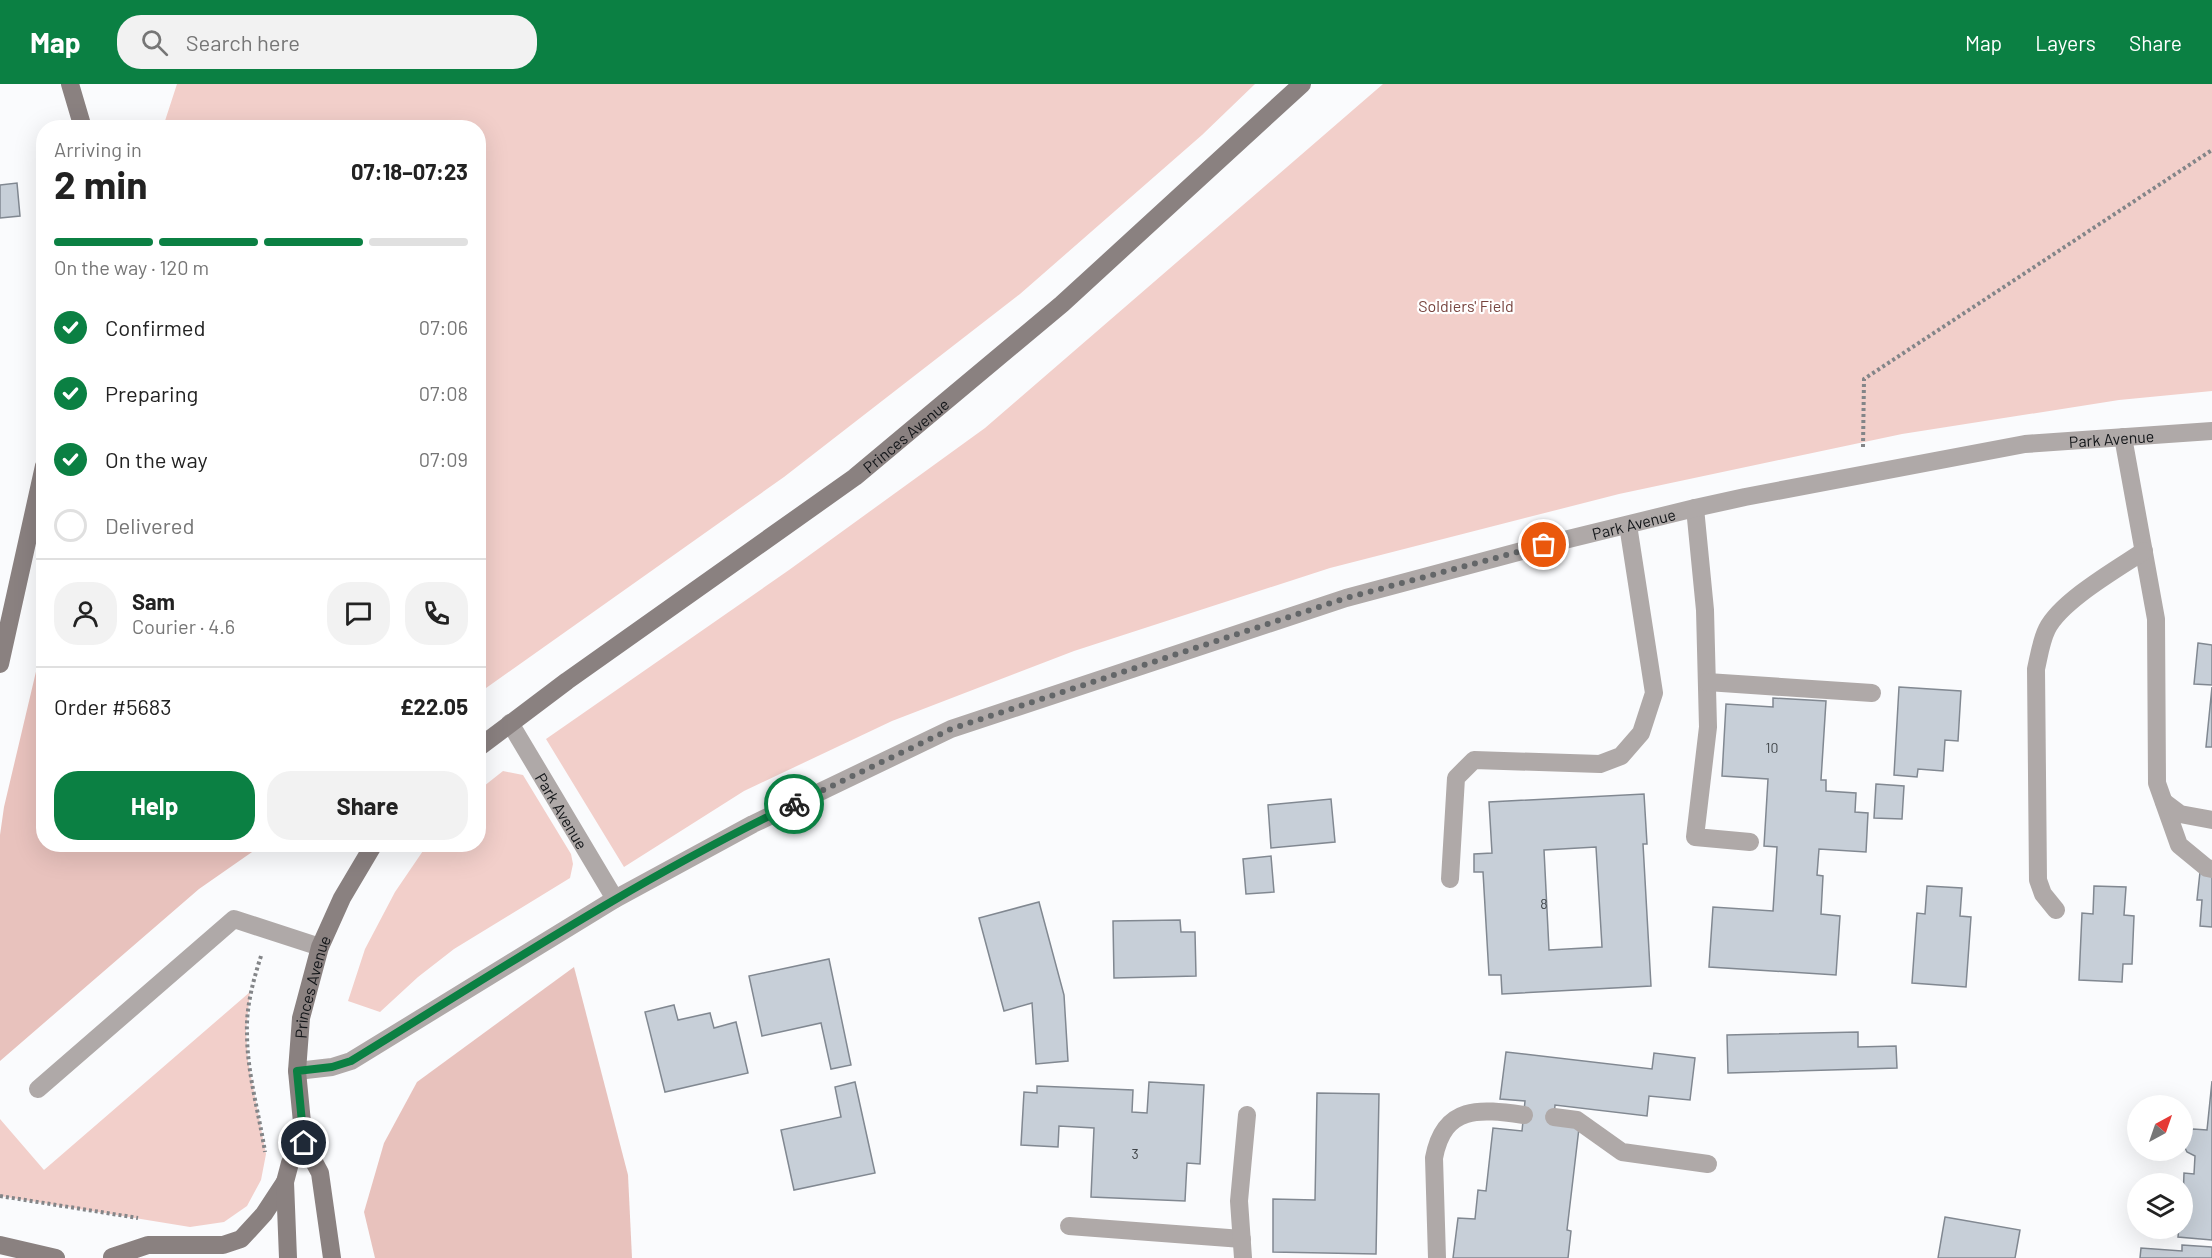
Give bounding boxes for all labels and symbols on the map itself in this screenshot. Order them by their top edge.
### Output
park label: Soldiers' Field [1418,296,1514,315]
street label: Princes Avenue [858,393,952,476]
street label: Park Avenue [2068,426,2155,450]
street label: Park Avenue [1590,504,1677,542]
pin [1518,519,1569,570]
house number: 10 [1766,739,1778,756]
street label: Park Avenue [532,769,592,852]
courier [764,774,824,834]
house number: 8 [1540,895,1548,912]
street label: Princes Avenue [290,932,334,1039]
north arrow [2127,1095,2193,1161]
pin [278,1117,329,1168]
house number: 3 [1131,1145,1139,1162]

